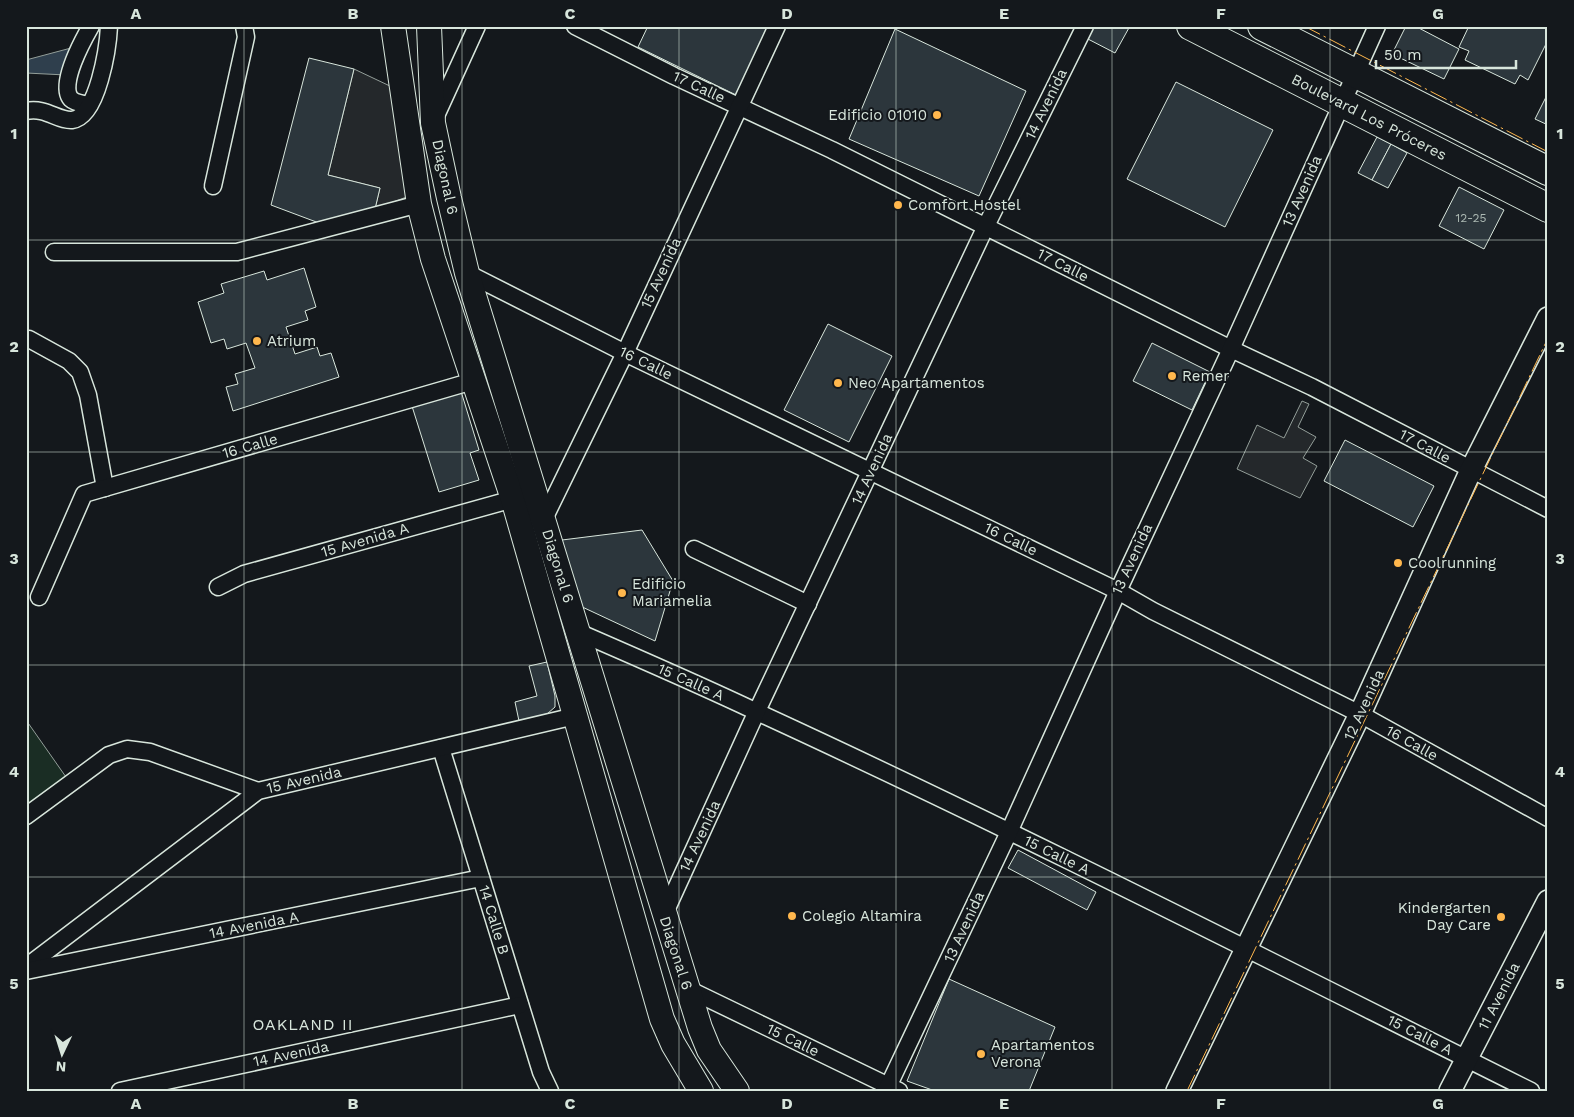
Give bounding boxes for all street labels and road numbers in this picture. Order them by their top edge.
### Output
street label: 14 Avenida [1021,65,1071,142]
street label: 17 Calle [670,67,728,107]
street label: Boulevard Los Próceres [1288,70,1450,164]
street label: Diagonal 6 [428,138,462,216]
street label: 13 Avenida [1278,152,1326,229]
street label: 15 Avenida [637,234,685,311]
street label: 17 Calle [1034,244,1092,286]
street label: 16 Calle [617,342,675,384]
street label: 17 Calle [1396,425,1454,467]
street label: 16 Calle [220,430,280,462]
street label: 14 Avenida [848,430,897,507]
street label: 16 Calle [982,518,1040,560]
street label: 15 Avenida A [319,519,411,561]
street label: 13 Avenida [1108,520,1156,597]
street label: Diagonal 6 [538,527,578,605]
street label: 15 Calle A [655,659,727,705]
street label: 12 Avenida [1340,666,1388,743]
street label: 16 Calle [1383,721,1441,765]
street label: 15 Avenida [265,763,344,797]
street label: 14 Avenida [676,797,725,874]
street label: 15 Calle A [1021,831,1093,879]
street label: 14 Calle B [475,883,513,957]
street label: 13 Avenida [940,888,988,965]
street label: 14 Avenida A [208,908,300,942]
street label: Diagonal 6 [656,914,696,992]
street label: 11 Avenida [1474,959,1524,1033]
street label: 15 Calle A [1384,1011,1456,1059]
street label: 15 Calle [764,1020,822,1060]
street label: 14 Avenida [252,1037,331,1071]

